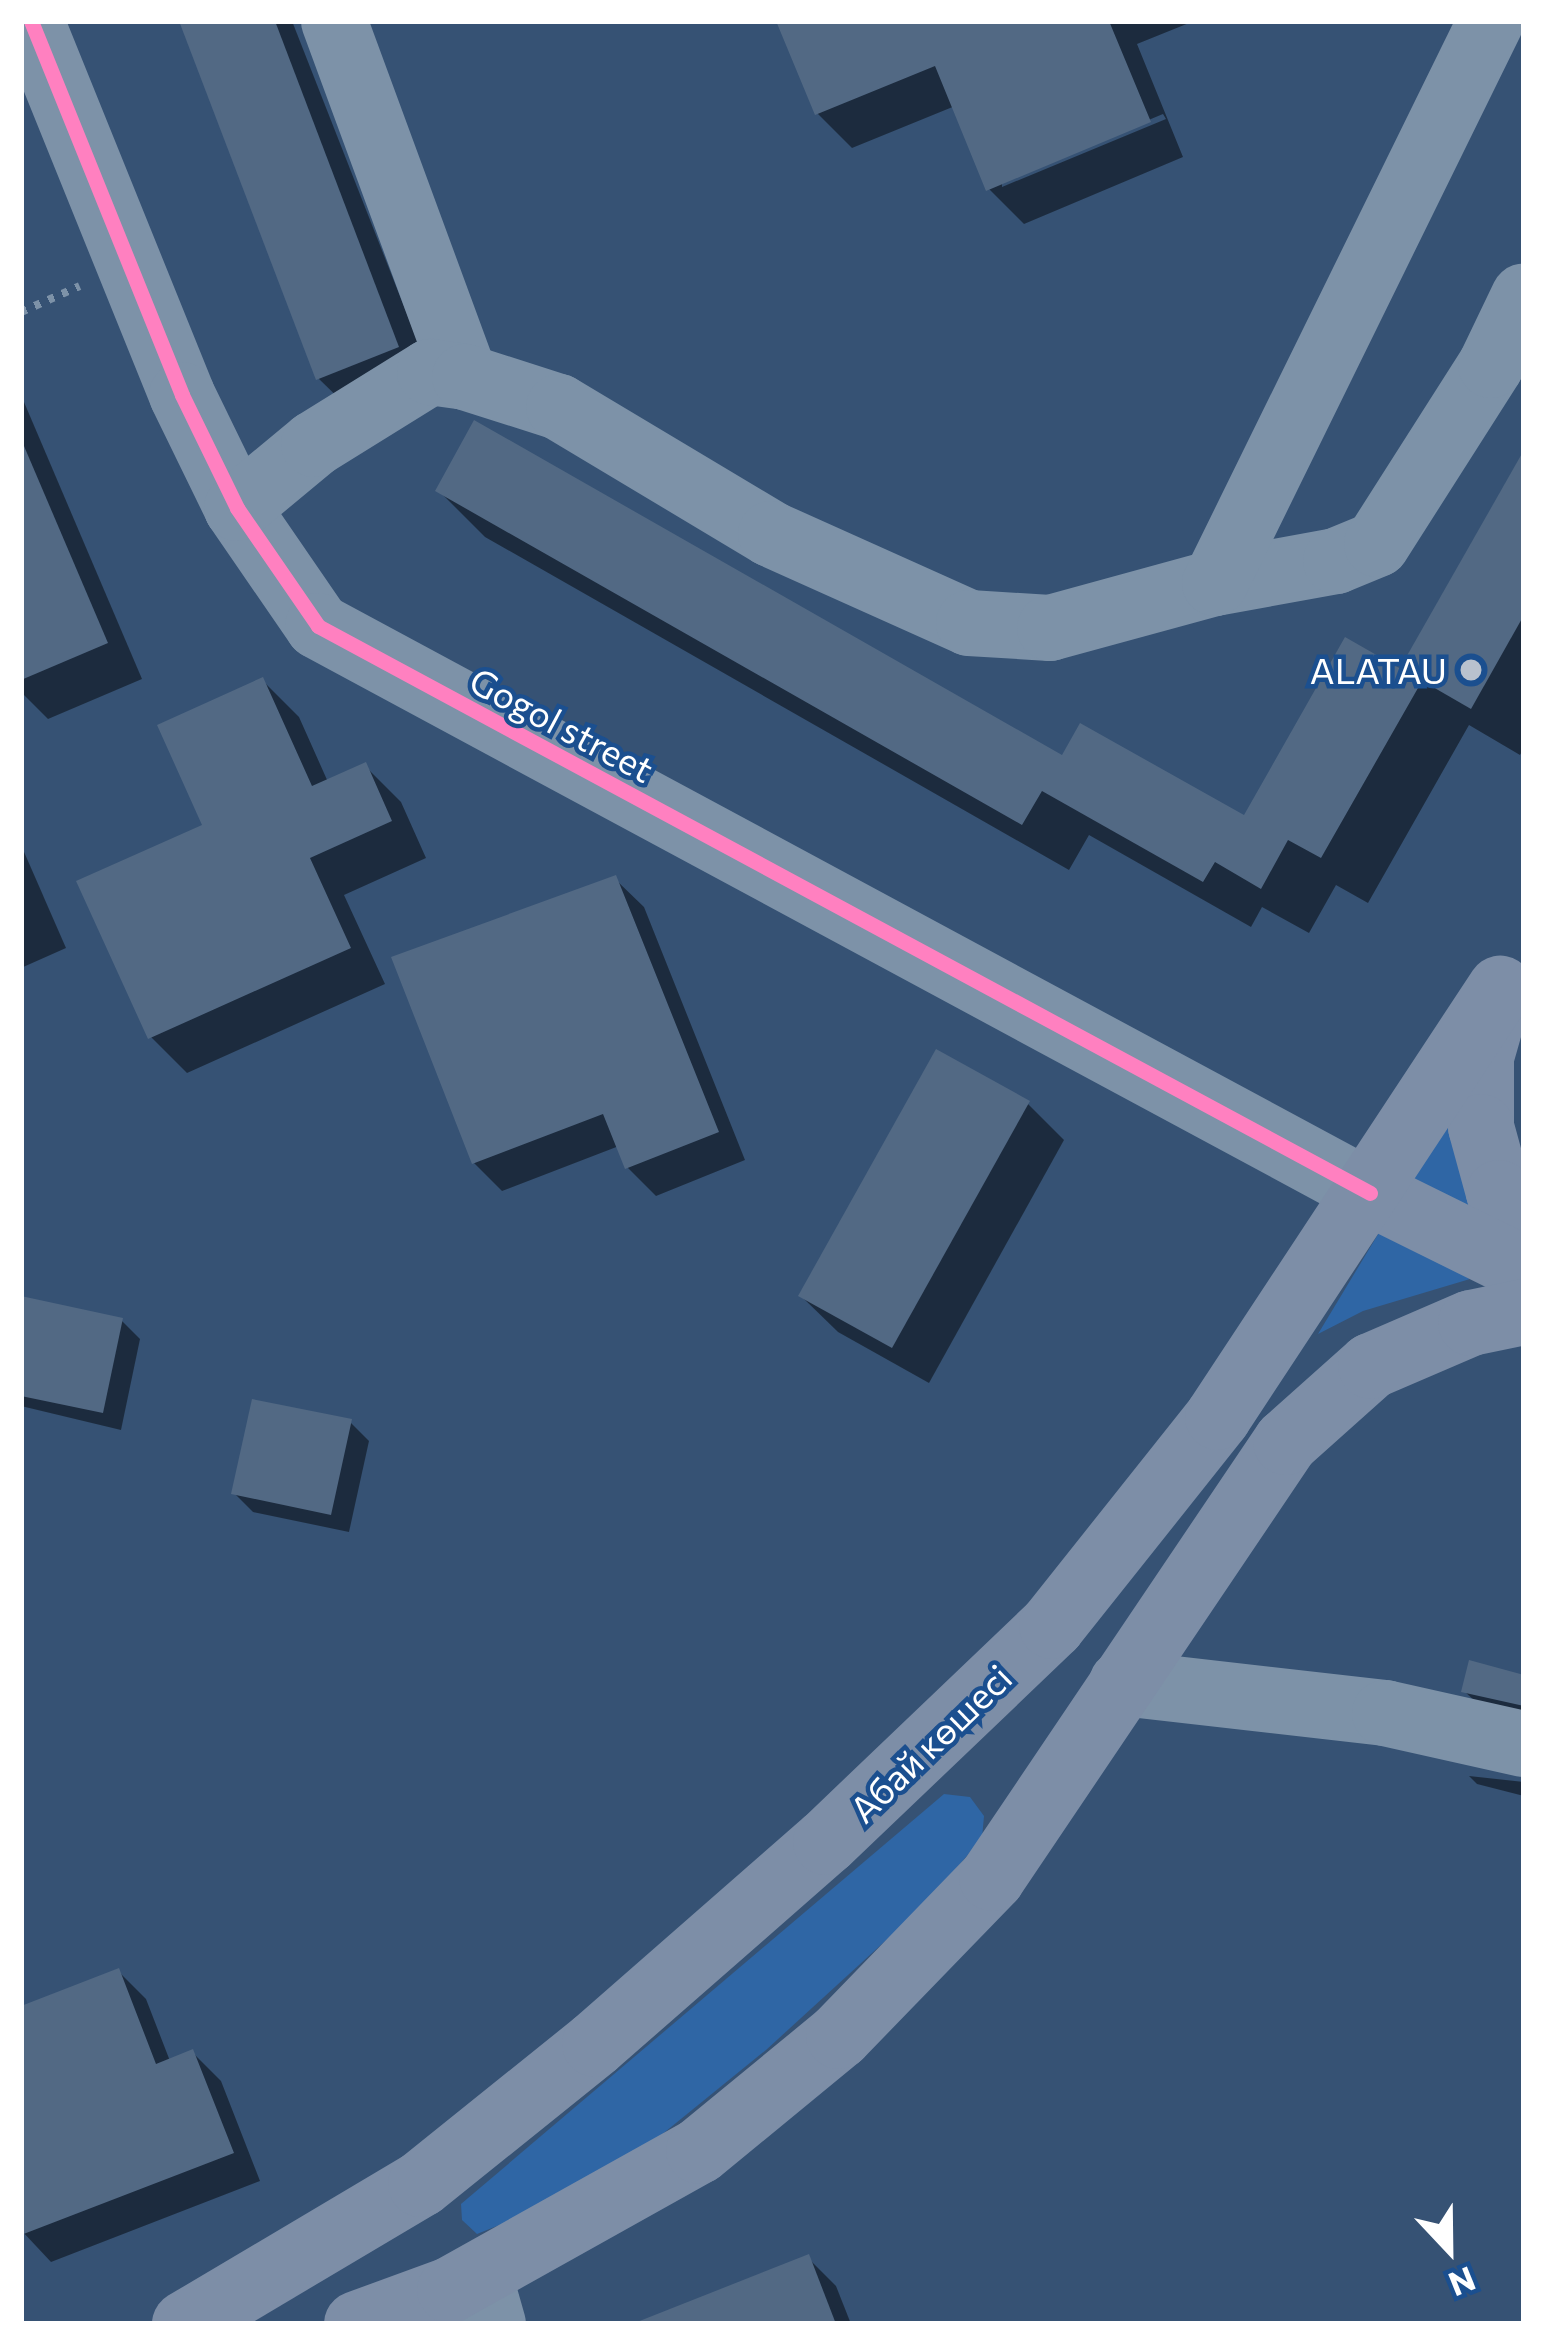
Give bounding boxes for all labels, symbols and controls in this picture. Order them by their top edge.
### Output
place label: ALATAU [1310,648,1447,692]
marker: ALATAU [1458,657,1484,683]
street label: Gogol street [463,658,661,790]
street label: Абай көшесі [840,1655,1020,1831]
north arrow [1389,2189,1509,2309]
text: N [1444,2259,1482,2306]

